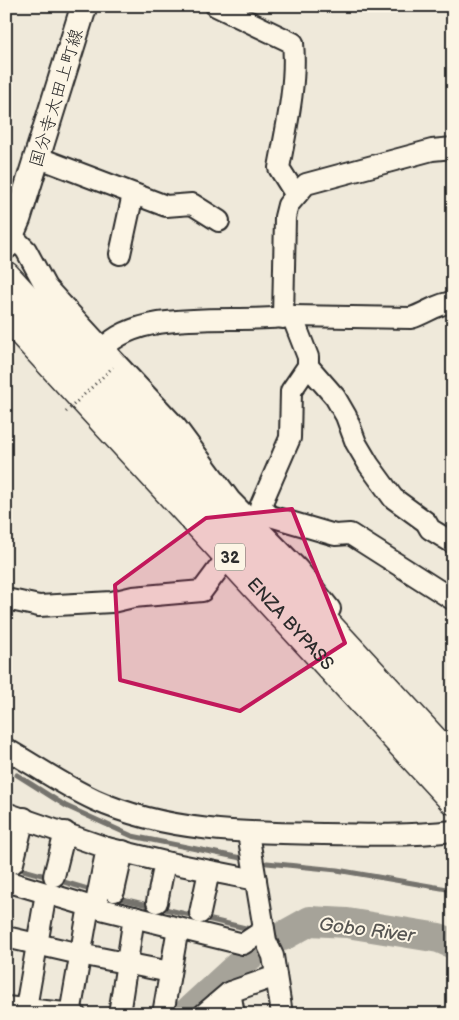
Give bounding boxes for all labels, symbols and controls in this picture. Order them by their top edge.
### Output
street label: 国分寺太田上町線 [25,26,88,170]
road number: 32 [215,544,245,570]
street label: ENZA BYPASS [243,574,338,675]
water label: Gobo River [318,913,417,948]

